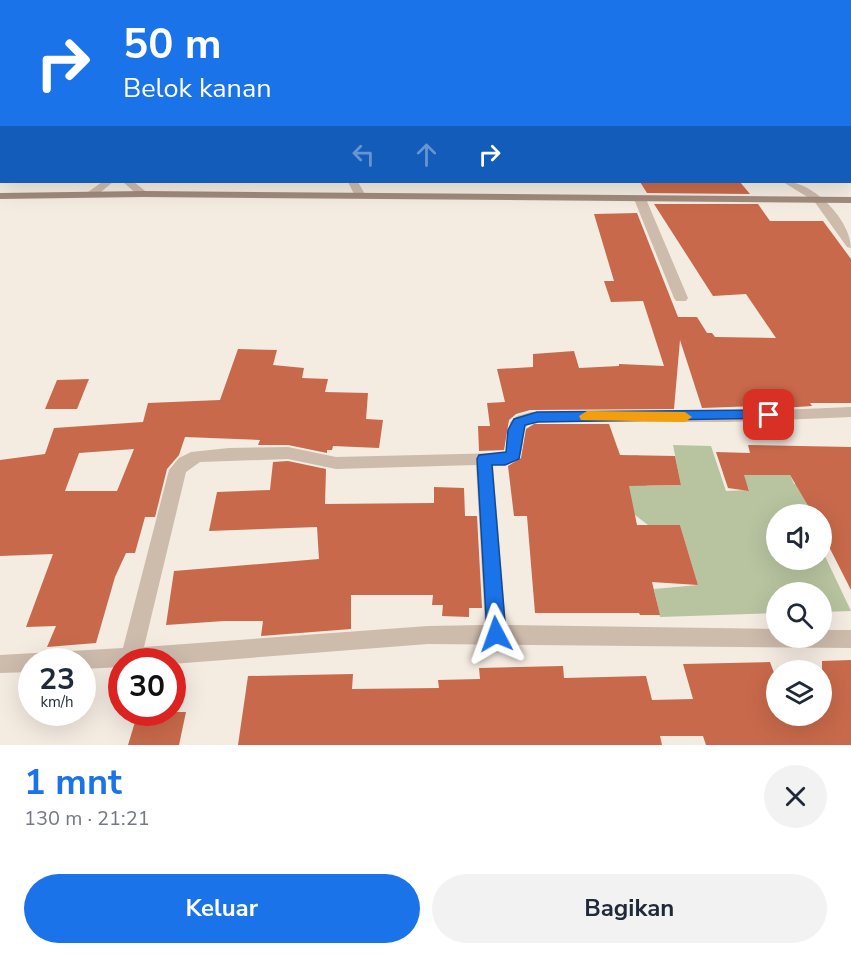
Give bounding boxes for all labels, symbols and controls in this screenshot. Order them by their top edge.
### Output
text: 50 m [123,16,222,73]
icon: right [24,24,102,102]
text: Belok kanan [123,70,272,107]
icon: left [347,138,380,171]
icon: ahead [410,138,443,171]
icon: right [473,138,506,171]
pin [743,389,794,440]
icon: arrive [752,398,785,431]
map controls [766,504,832,726]
button: sound [766,504,832,570]
button: search [766,582,832,648]
position arrow [464,602,528,666]
speed limit sign: 30 [108,648,186,726]
text: 23 [39,659,75,700]
button: layers [766,660,832,726]
text: km/h [40,692,74,712]
text: 1 mnt [24,758,122,807]
button: close [764,765,827,828]
text: 130 m · 21:21 [24,805,150,832]
button: Keluar [24,874,420,943]
button: Bagikan [432,874,827,943]

